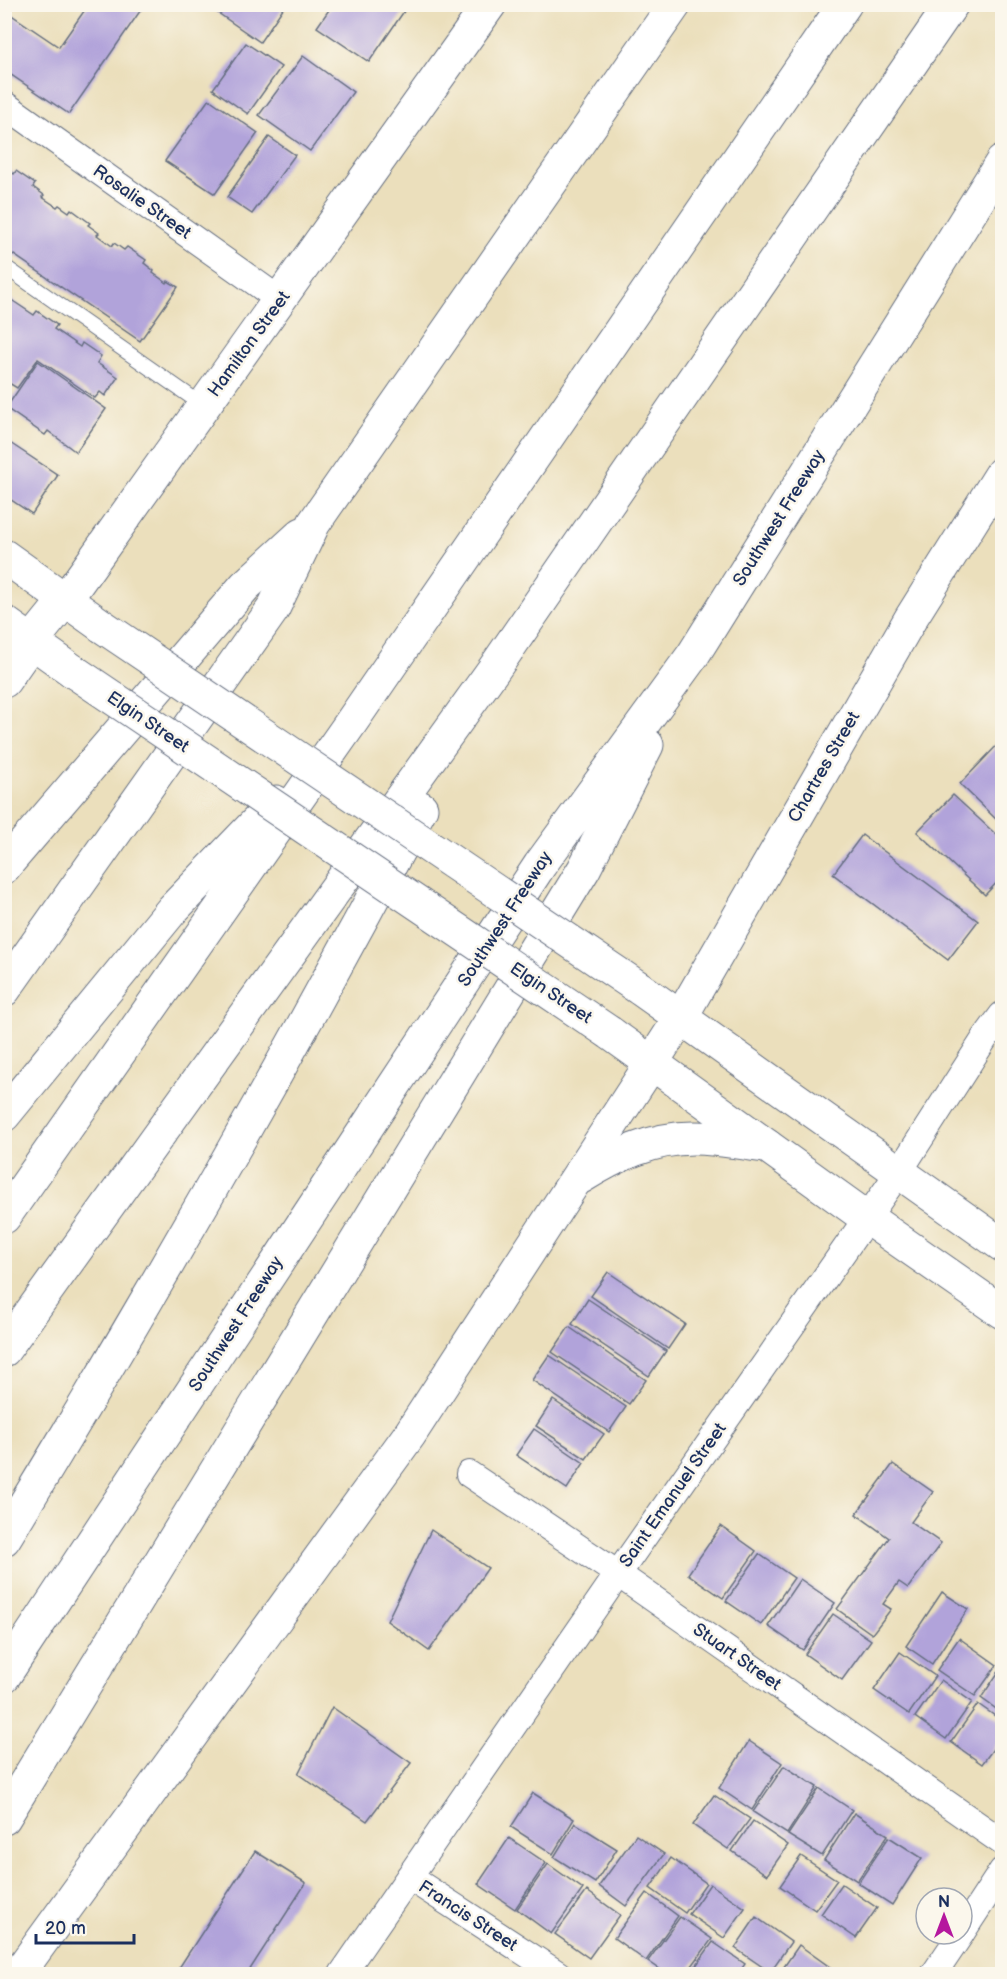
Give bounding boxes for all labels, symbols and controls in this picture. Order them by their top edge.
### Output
street label: Rosalie Street [89,160,195,244]
street label: Hamilton Street [204,287,295,401]
street label: Southwest Freeway [729,445,830,590]
street label: Elgin Street [103,687,193,757]
street label: Chartres Street [784,707,865,826]
street label: Southwest Freeway [454,847,557,990]
street label: Elgin Street [506,958,596,1028]
street label: Southwest Freeway [185,1252,288,1395]
street label: Saint Emanuel Street [615,1418,731,1571]
street label: Stuart Street [689,1619,785,1695]
street label: Francis Street [415,1876,522,1956]
north arrow [914,1886,974,1946]
text: N [938,1893,950,1912]
scale bar [36,1907,134,1945]
text: 20 m [45,1918,86,1939]

